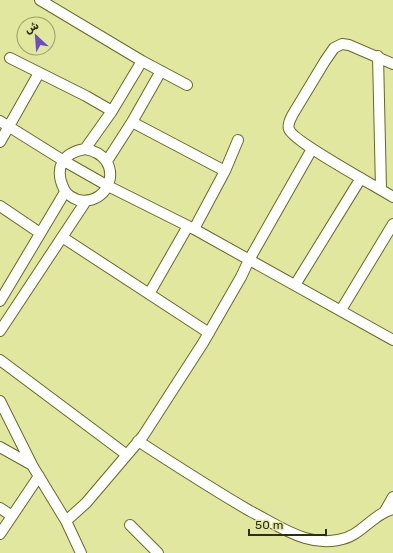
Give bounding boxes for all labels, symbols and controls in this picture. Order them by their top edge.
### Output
north arrow [16,16,56,56]
text: ش [23,19,41,36]
scale bar [249,511,326,537]
text: 50 m [255,518,283,532]

